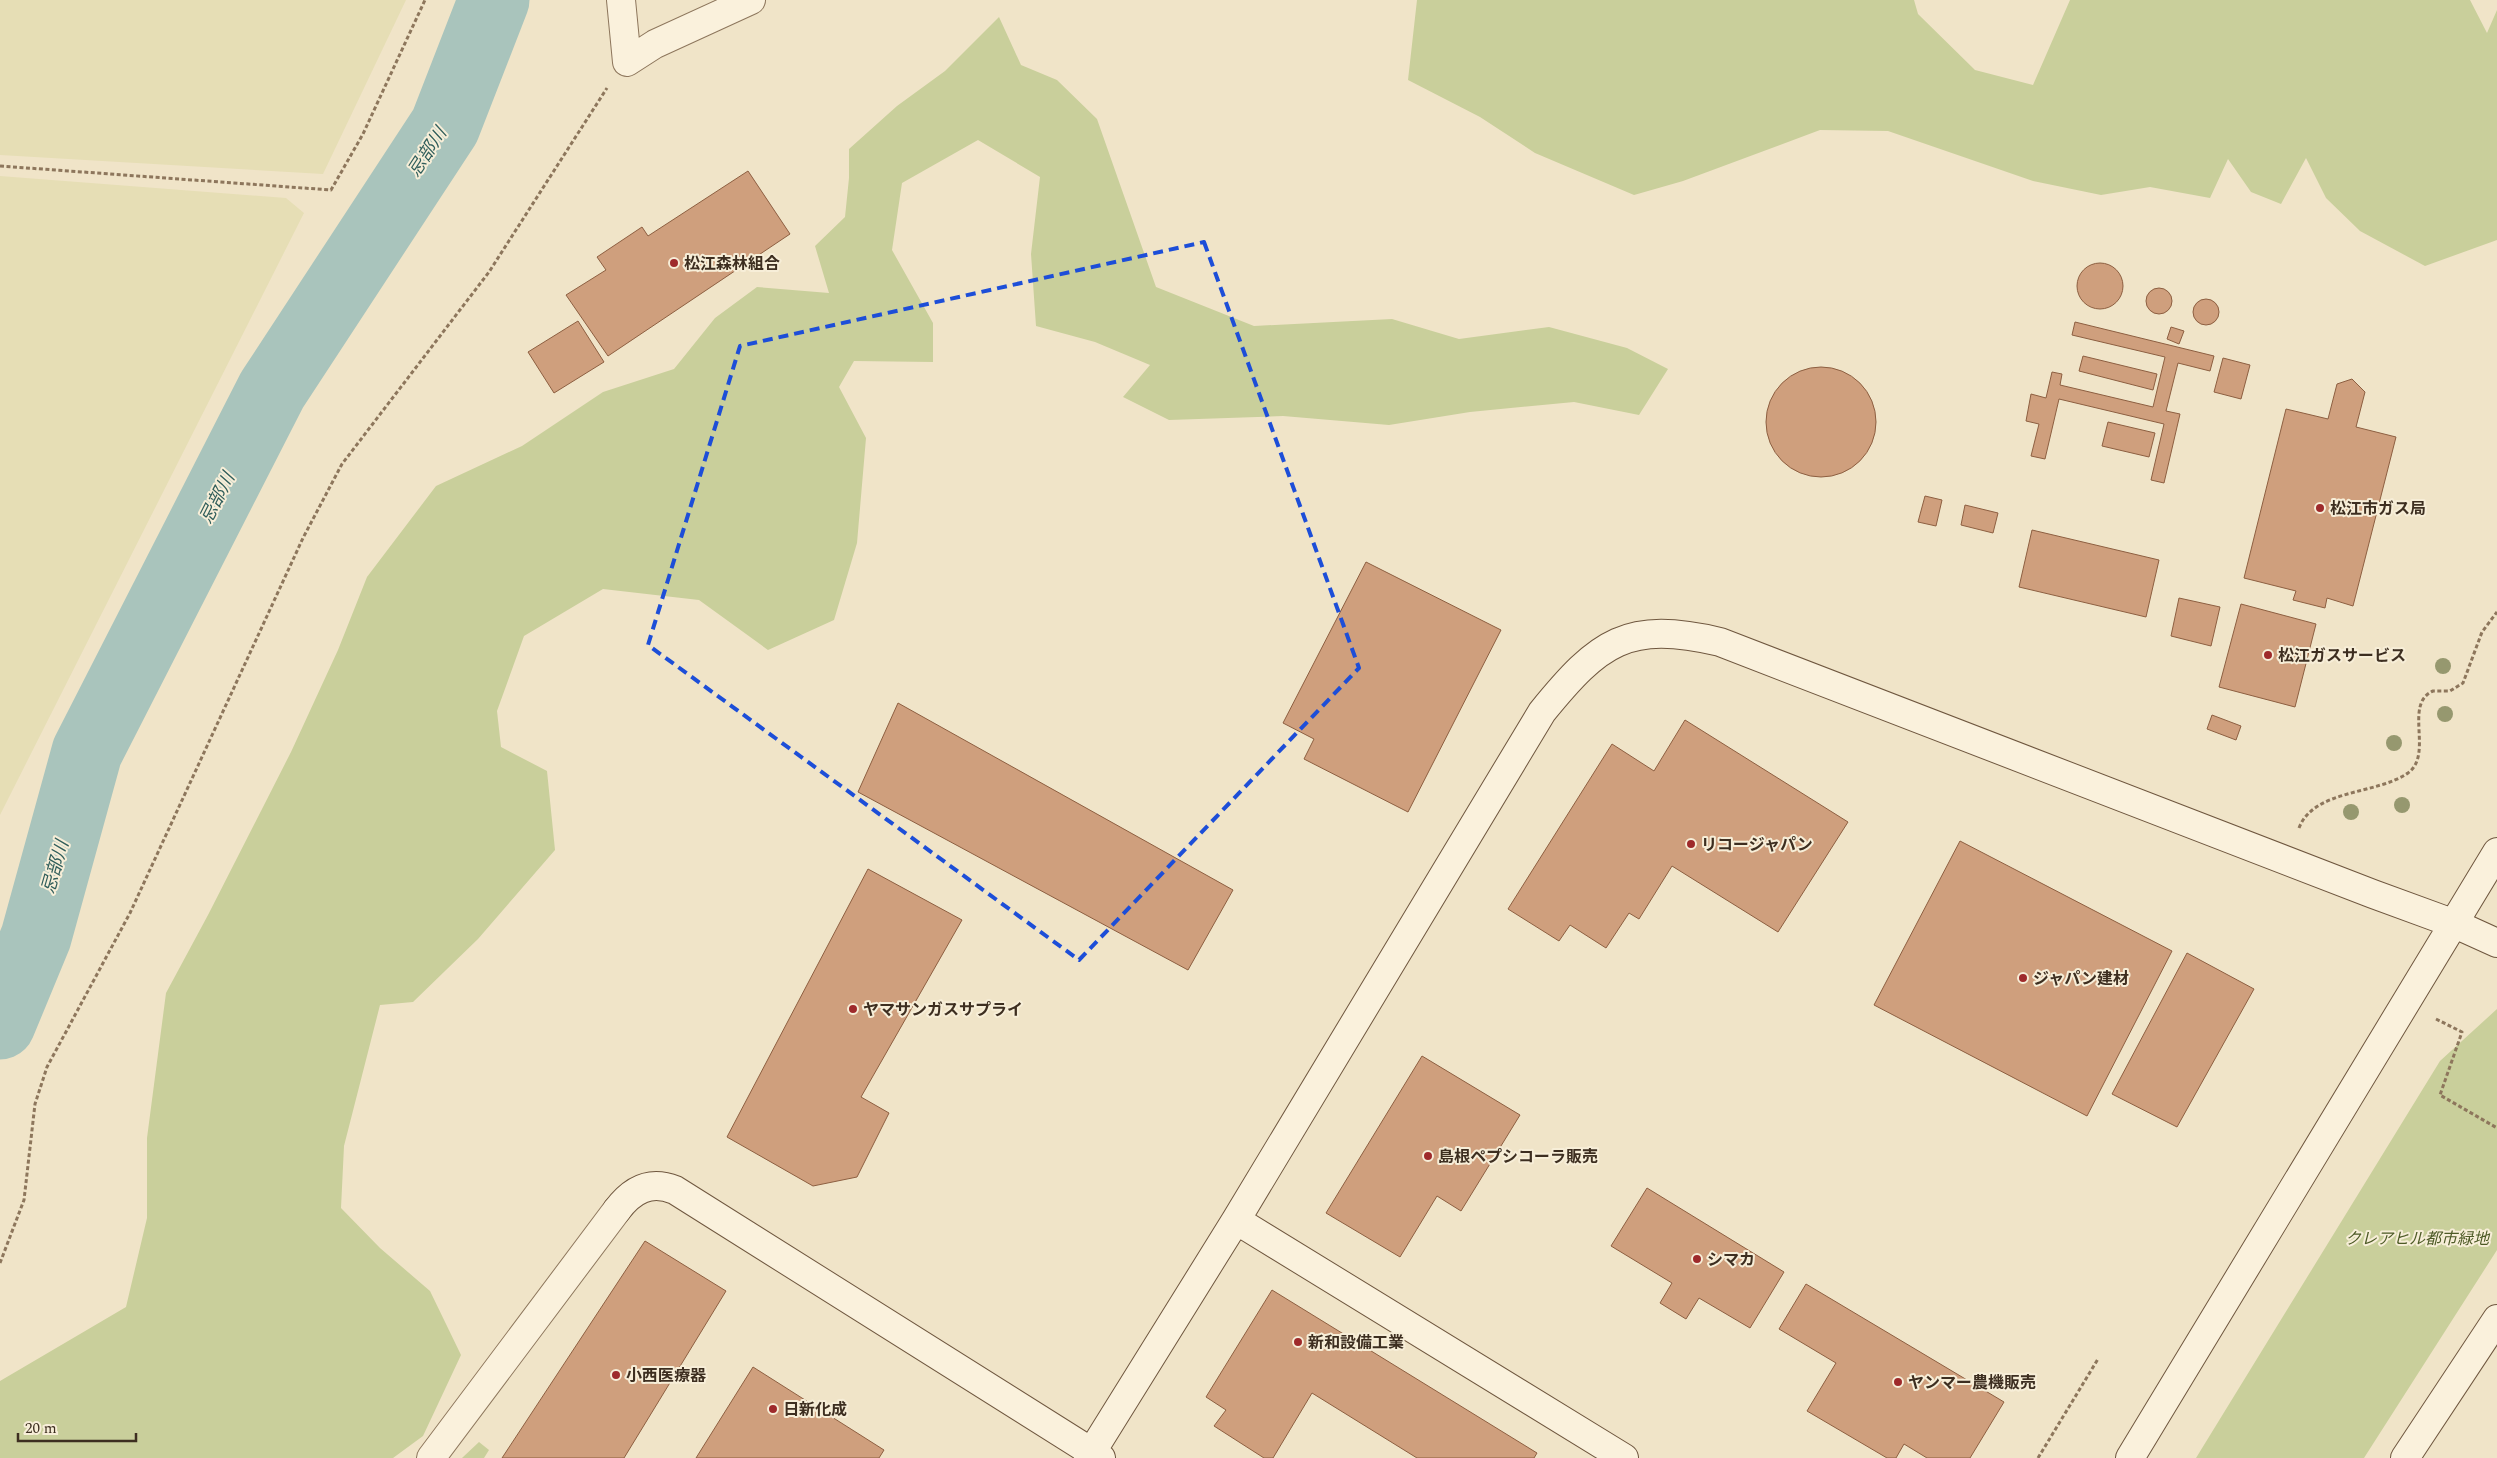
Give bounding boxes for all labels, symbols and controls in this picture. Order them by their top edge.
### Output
water label: 忌部川 [401,121,455,182]
place label: 松江森林組合 [684,252,780,276]
marker: 松江森林組合 [668,257,680,269]
water label: 忌部川 [193,466,243,528]
place label: 松江市ガス局 [2330,497,2426,521]
marker: 松江市ガス局 [2314,502,2326,514]
place label: 松江ガスサービス [2278,644,2406,668]
marker: 松江ガスサービス [2262,649,2274,661]
place label: リコージャパン [1701,833,1813,857]
water label: 忌部川 [35,836,76,897]
marker: リコージャパン [1685,838,1697,850]
place label: ジャパン建材 [2033,967,2129,991]
marker: ジャパン建材 [2017,972,2029,984]
place label: ヤマサンガスサプライ [863,998,1023,1022]
marker: ヤマサンガスサプライ [847,1003,859,1015]
place label: 島根ペプシコーラ販売 [1438,1145,1598,1169]
marker: 島根ペプシコーラ販売 [1422,1150,1434,1162]
park label: クレアヒル都市緑地 [2345,1227,2491,1251]
place label: シマカ [1707,1248,1755,1272]
marker: シマカ [1691,1253,1703,1265]
place label: 新和設備工業 [1308,1331,1404,1355]
marker: 新和設備工業 [1292,1336,1304,1348]
place label: 小西医療器 [626,1364,707,1388]
marker: 小西医療器 [610,1369,622,1381]
place label: ヤンマー農機販売 [1908,1371,2036,1395]
marker: ヤンマー農機販売 [1892,1376,1904,1388]
place label: 日新化成 [783,1398,847,1422]
marker: 日新化成 [767,1403,779,1415]
scale bar [18,1410,135,1442]
text: 20 m [25,1417,57,1440]

